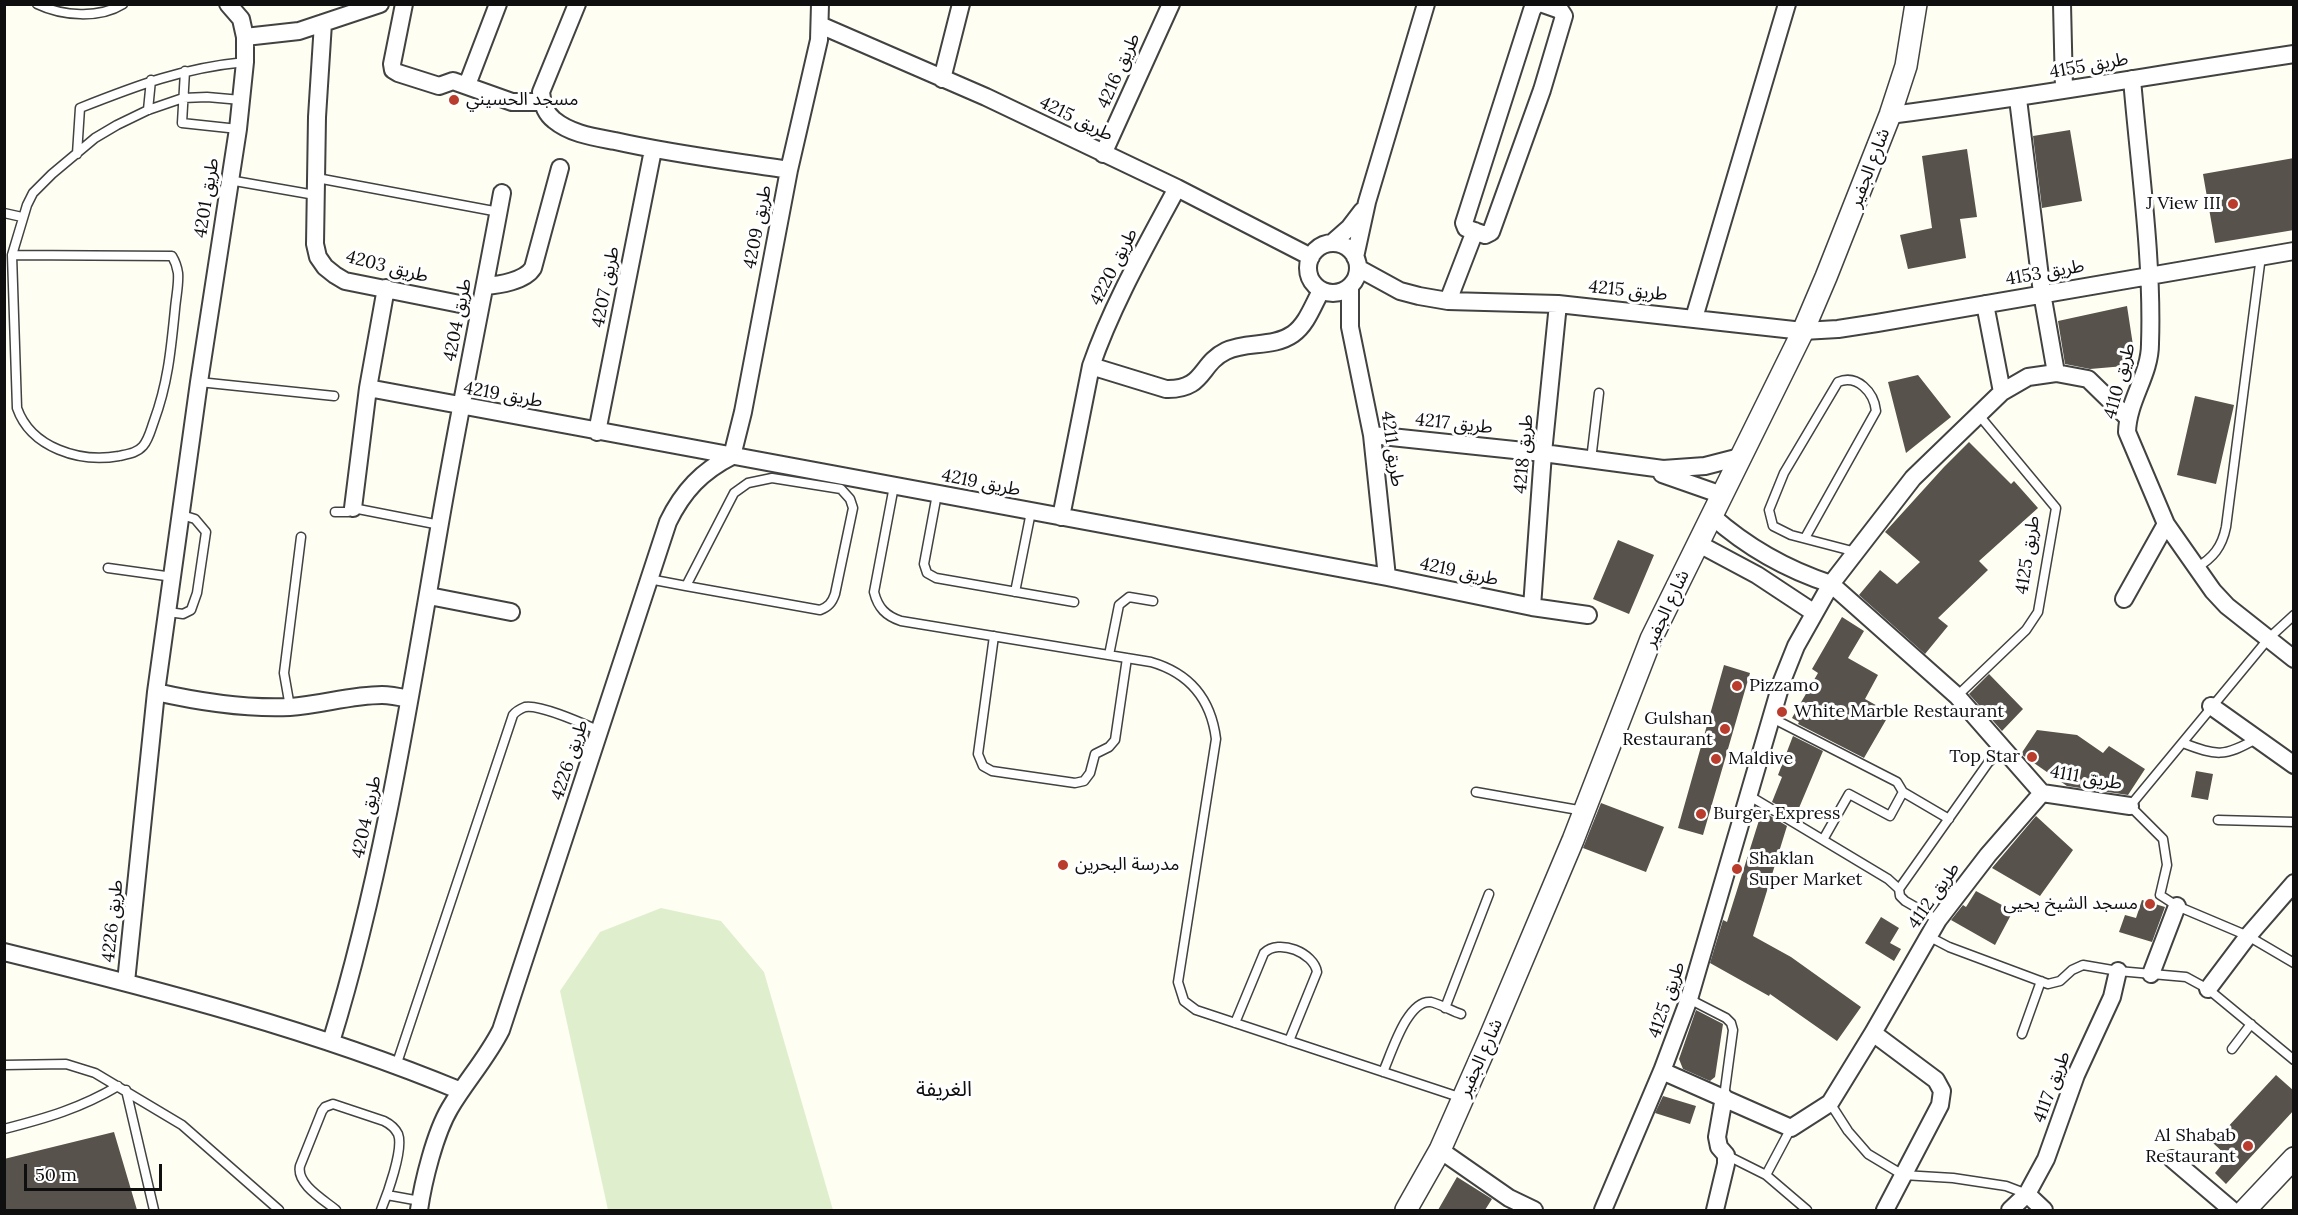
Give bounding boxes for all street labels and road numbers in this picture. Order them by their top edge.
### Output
street label: طريق 4216 [1093,30,1145,112]
street label: طريق 4155 [2048,48,2130,84]
street label: طريق 4215 [1036,92,1116,146]
street label: شارع الجفير [1845,125,1895,211]
street label: طريق 4201 [190,157,224,239]
street label: طريق 4209 [739,183,777,271]
street label: طريق 4220 [1085,225,1143,309]
street label: طريق 4207 [588,245,624,329]
street label: طريق 4203 [344,246,430,288]
street label: طريق 4153 [2004,255,2086,291]
street label: طريق 4215 [1587,276,1669,306]
street label: طريق 4204 [439,277,477,363]
street label: طريق 4110 [2100,341,2140,421]
street label: طريق 4219 [462,377,544,413]
street label: طريق 4217 [1414,409,1494,439]
street label: طريق 4211 [1376,410,1408,488]
street label: طريق 4218 [1510,413,1538,495]
street label: طريق 4219 [940,465,1022,501]
street label: طريق 4125 [2011,514,2045,596]
street label: طريق 4219 [1418,553,1500,591]
street label: شارع الجفير [1640,567,1694,651]
street label: طريق 4226 [547,717,593,803]
street label: طريق 4111 [2048,761,2124,795]
street label: طريق 4204 [348,774,386,860]
street label: طريق 4112 [1903,859,1965,933]
street label: طريق 4226 [98,879,128,963]
street label: طريق 4125 [1644,959,1690,1041]
street label: شارع الجفير [1454,1016,1508,1100]
street label: طريق 4117 [2029,1048,2075,1126]

